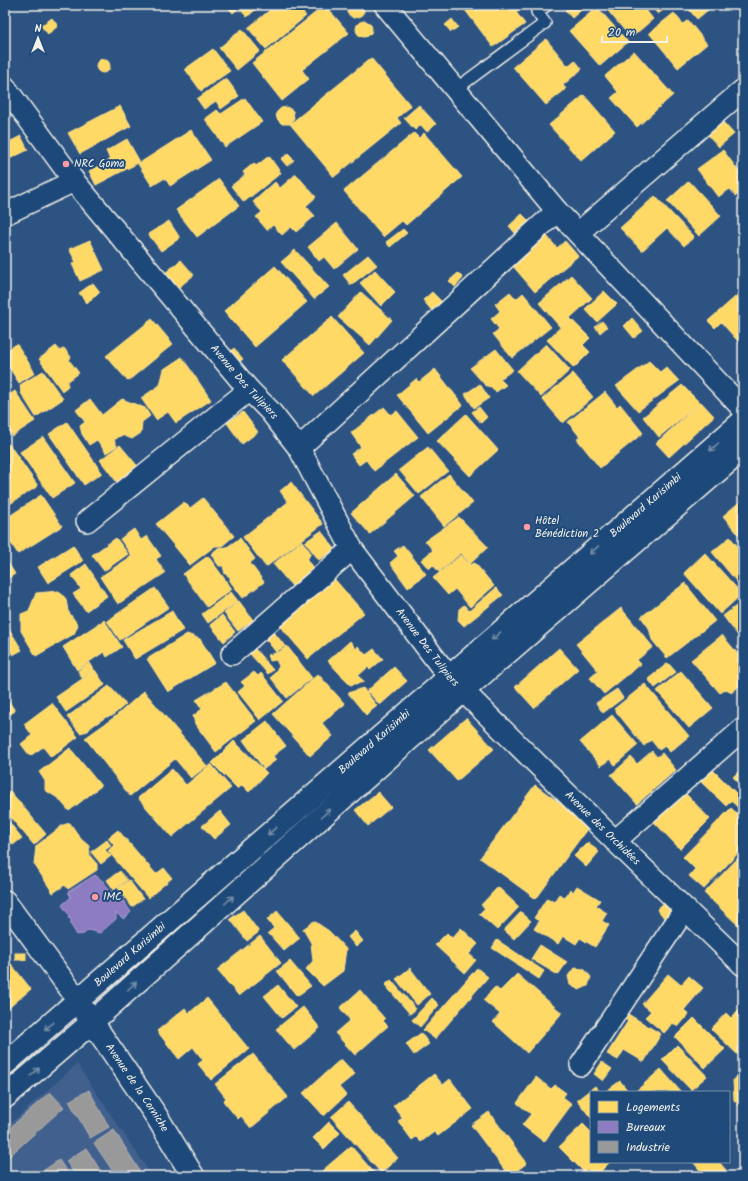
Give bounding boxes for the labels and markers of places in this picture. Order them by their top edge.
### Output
place label: NRC Goma [74,155,125,173]
marker: NRC Goma [61,159,71,169]
place label: Hôtel Bénédiction 2 [535,512,599,543]
marker: Hôtel Bénédiction 2 [522,522,532,532]
place label: IMC [103,888,122,906]
marker: IMC [90,892,100,902]

